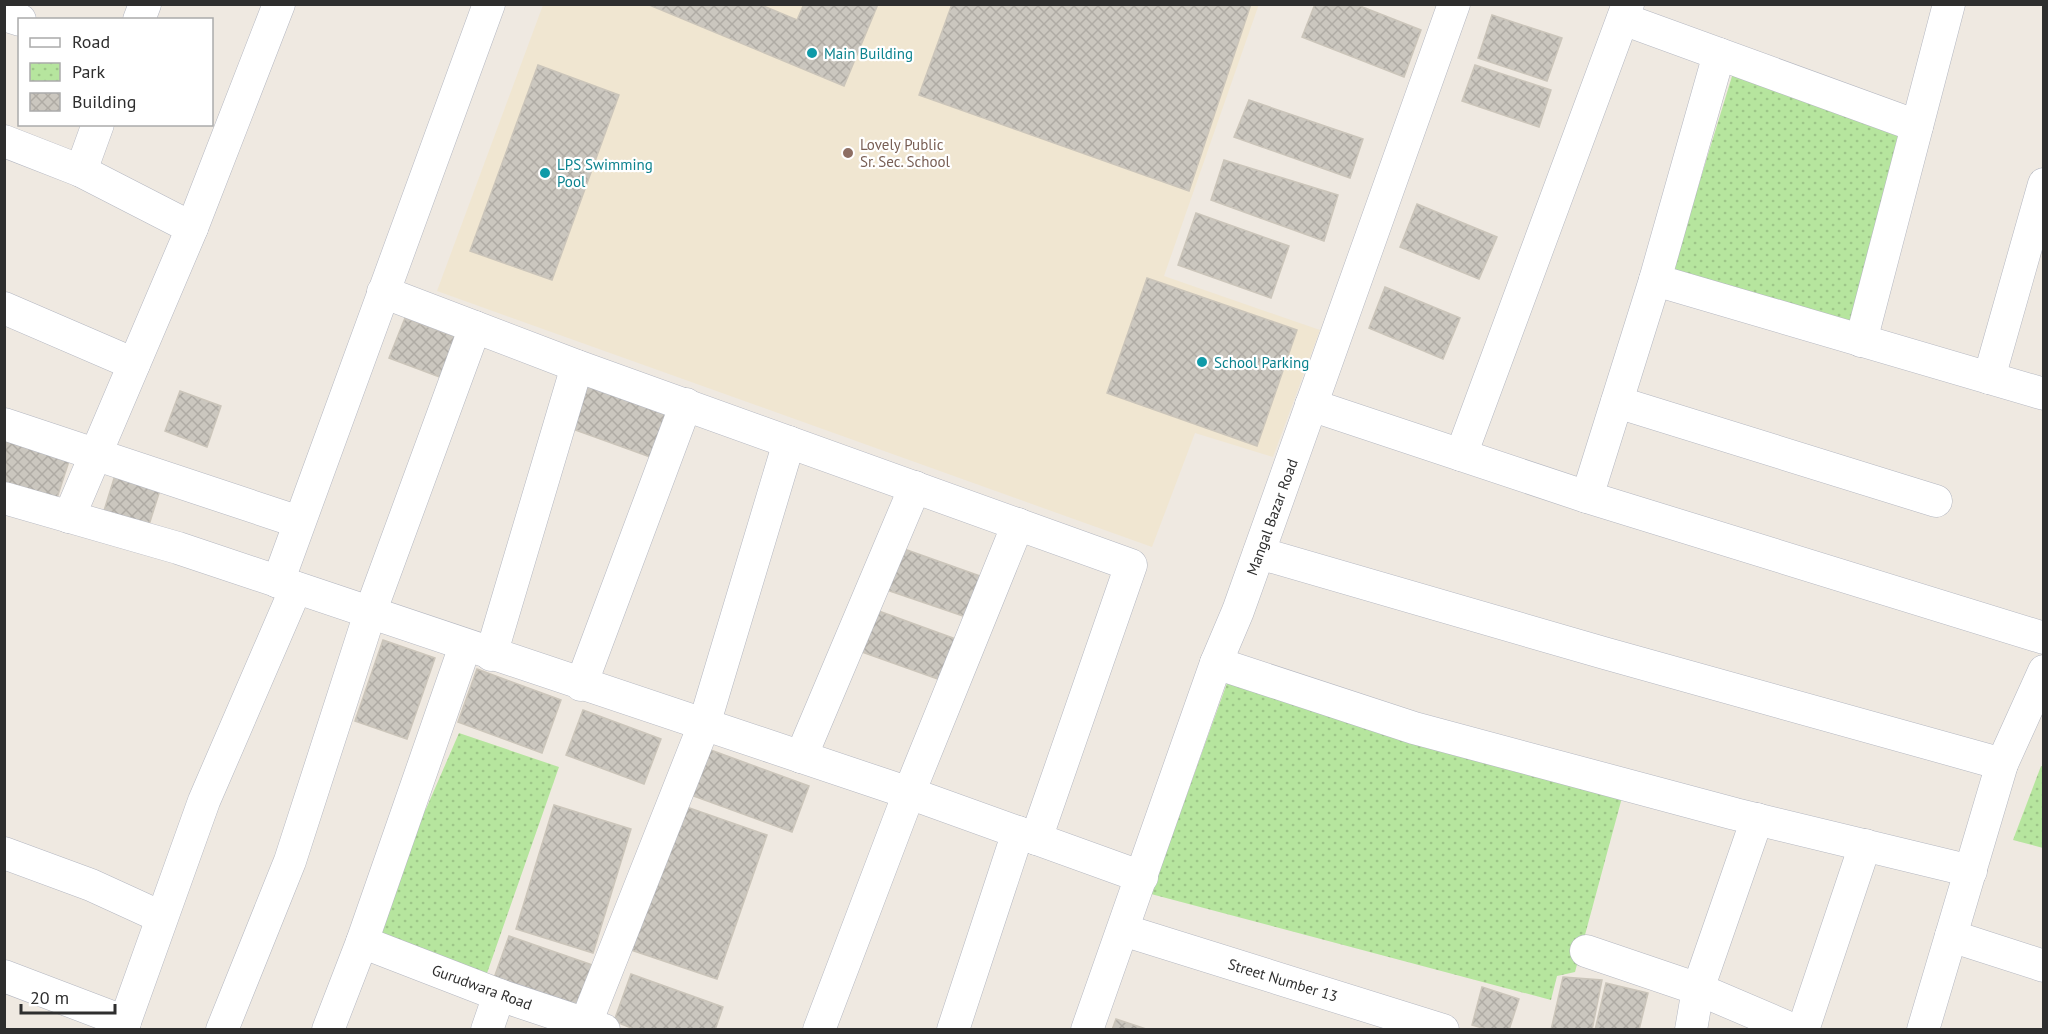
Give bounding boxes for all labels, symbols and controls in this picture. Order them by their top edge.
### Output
legend [18,18,213,126]
text: Road [72,30,110,53]
place label: Main Building [824,44,913,63]
marker: Main Building [805,46,819,60]
text: Park [72,60,105,83]
text: Building [72,90,136,113]
place label: Lovely Public Sr. Sec. School [860,135,950,171]
marker: Lovely Public Sr. Sec. School [841,146,855,160]
place label: LPS Swimming Pool [557,155,653,191]
marker: LPS Swimming Pool [538,166,552,180]
place label: School Parking [1214,353,1309,372]
marker: School Parking [1195,355,1209,369]
street label: Mangal Bazar Road [1242,456,1302,578]
street label: Street Number 13 [1226,954,1340,1006]
street label: Gurudwara Road [429,960,535,1014]
scale bar [21,977,116,1015]
text: 20 m [30,986,69,1009]

